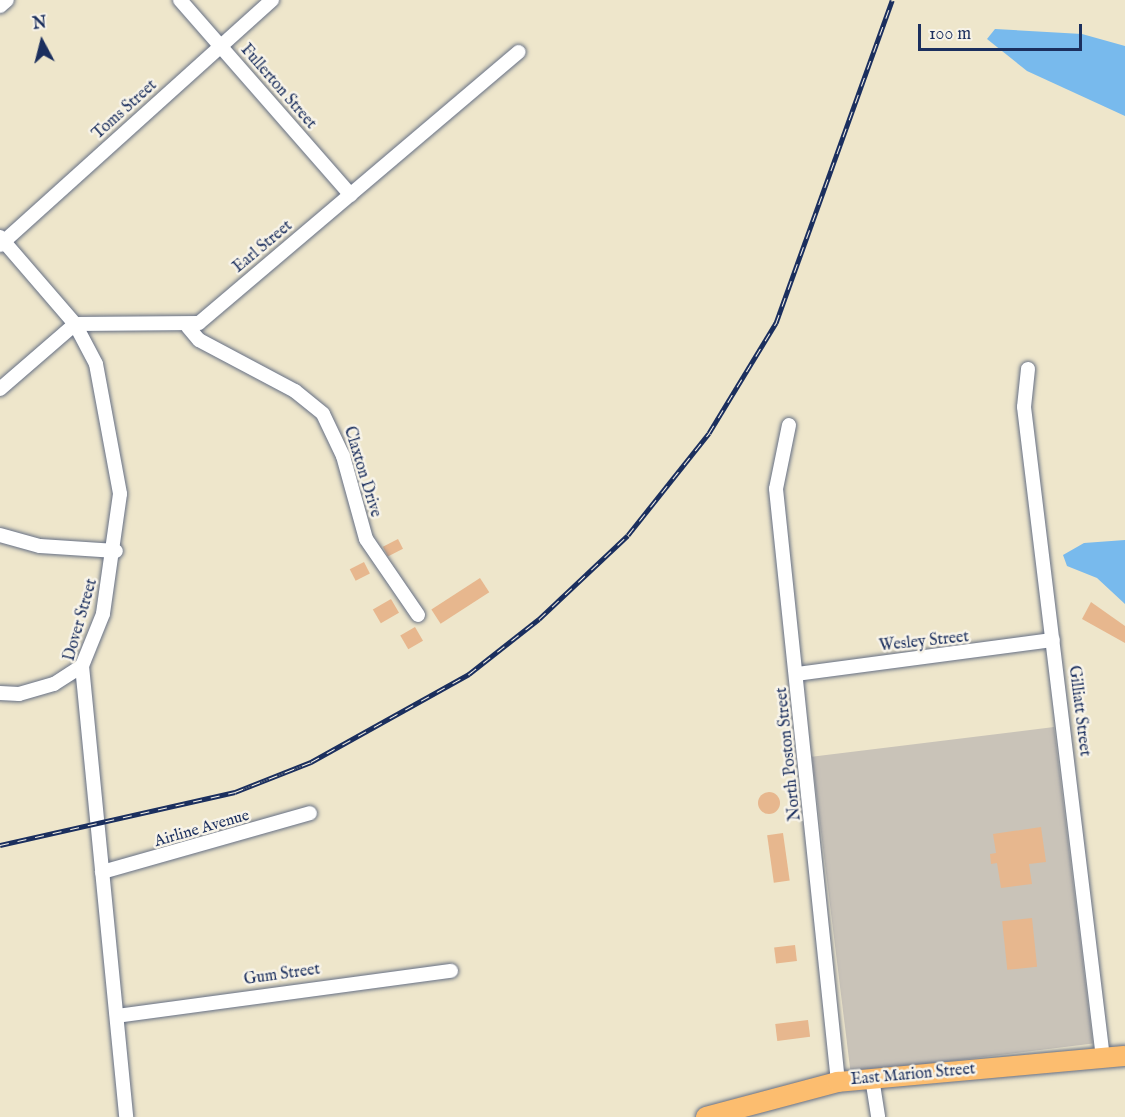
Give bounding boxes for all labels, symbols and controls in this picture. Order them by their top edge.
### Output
north arrow [12,12,72,72]
scale bar [921,12,1084,50]
text: N [32,13,48,35]
text: 100 m [929,23,971,46]
street label: Fullerton Street [236,41,320,133]
street label: Toms Street [89,76,161,144]
street label: Earl Street [229,217,297,277]
street label: Claxton Drive [339,424,385,520]
street label: Dover Street [60,577,102,663]
street label: Wesley Street [878,628,970,656]
street label: Gilliatt Street [1064,665,1094,757]
street label: North Poston Street [772,686,806,822]
street label: Airline Avenue [152,806,252,852]
street label: Gum Street [243,960,321,990]
street label: East Marion Street [850,1060,976,1090]

